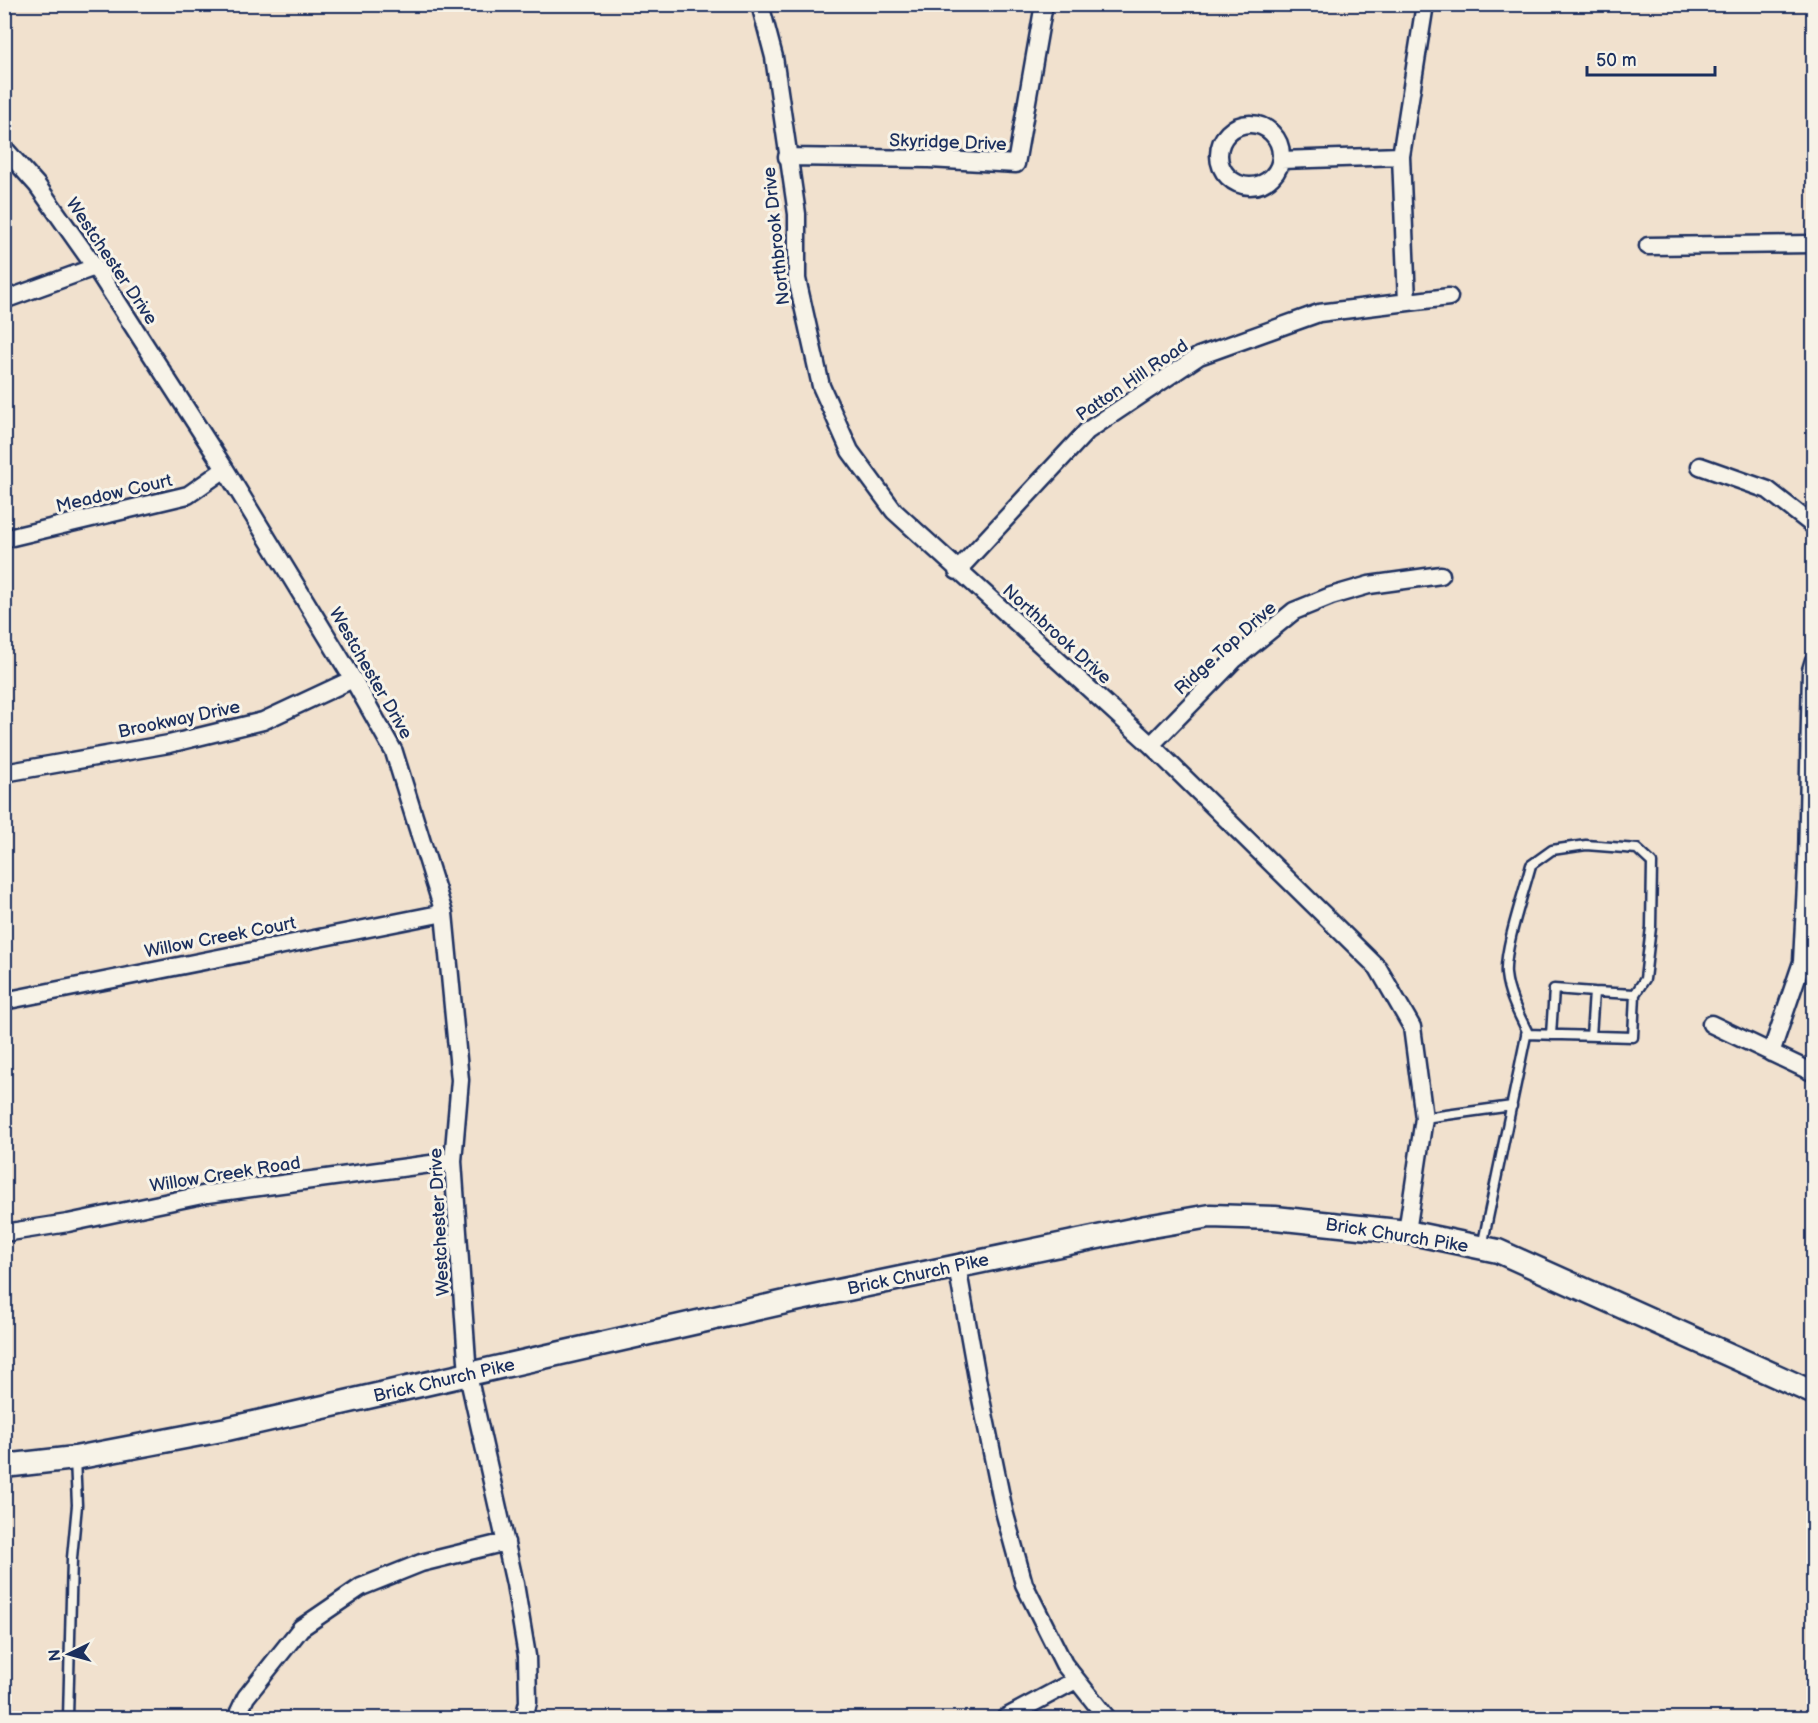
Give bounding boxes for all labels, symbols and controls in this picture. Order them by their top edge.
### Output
scale bar [1587,39,1714,77]
text: 50 m [1596,50,1637,71]
street label: Skyridge Drive [889,130,1007,155]
street label: Northbrook Drive [759,166,794,306]
street label: Westchester Drive [61,194,162,329]
street label: Patton Hill Road [1072,335,1192,426]
street label: Meadow Court [54,470,175,517]
street label: Northbrook Drive [998,580,1116,689]
street label: Ridge Top Drive [1170,597,1281,700]
street label: Westchester Drive [324,604,417,743]
street label: Brookway Drive [116,696,242,743]
street label: Willow Creek Court [143,912,298,962]
street label: Westchester Drive [425,1147,454,1297]
street label: Willow Creek Road [148,1152,302,1197]
street label: Brick Church Pike [1324,1214,1470,1257]
street label: Brick Church Pike [845,1249,991,1300]
street label: Brick Church Pike [371,1354,517,1407]
north arrow [39,1624,99,1684]
text: N [46,1648,66,1662]

